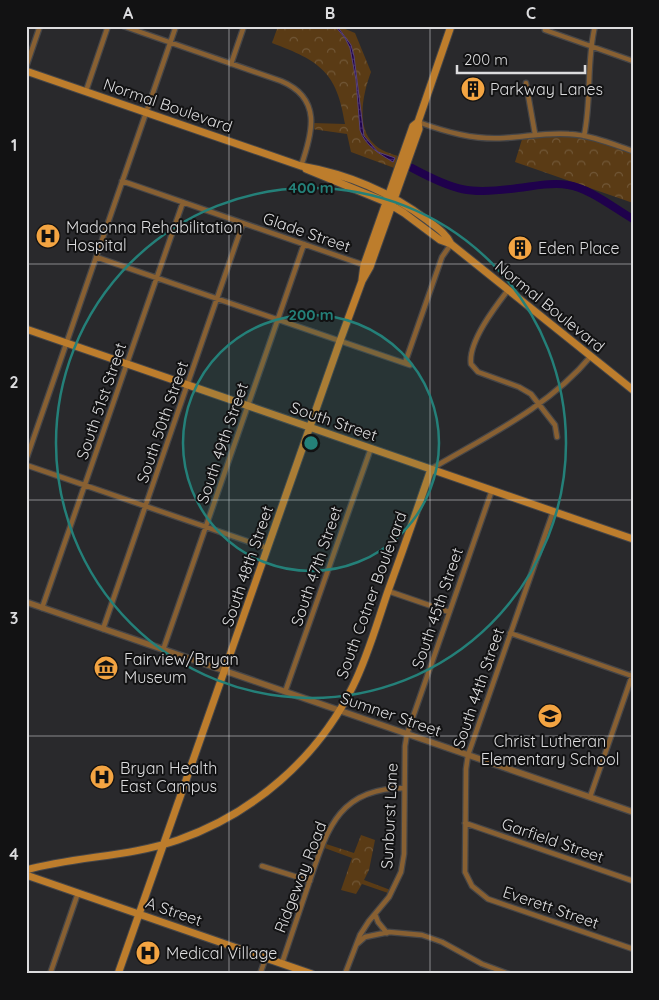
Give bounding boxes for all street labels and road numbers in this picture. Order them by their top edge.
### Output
street label: Normal Boulevard [101,74,235,136]
street label: Glade Street [261,208,353,256]
street label: Normal Boulevard [491,256,609,356]
street label: South 51st Street [72,340,130,462]
street label: South 50th Street [132,358,192,486]
street label: South 49th Street [192,380,252,506]
street label: South Street [288,397,380,445]
street label: South 48th Street [217,503,277,629]
street label: South 47th Street [286,503,346,629]
street label: South Cotner Boulevard [331,509,411,681]
street label: South 45th Street [407,545,467,671]
street label: South 44th Street [448,625,508,751]
street label: Sumner Street [338,687,444,741]
street label: Sunburst Lane [376,762,402,870]
street label: Garfield Street [499,813,607,867]
street label: Ridgeway Road [270,819,330,935]
street label: Everett Street [500,881,602,933]
street label: A Street [143,892,205,930]

